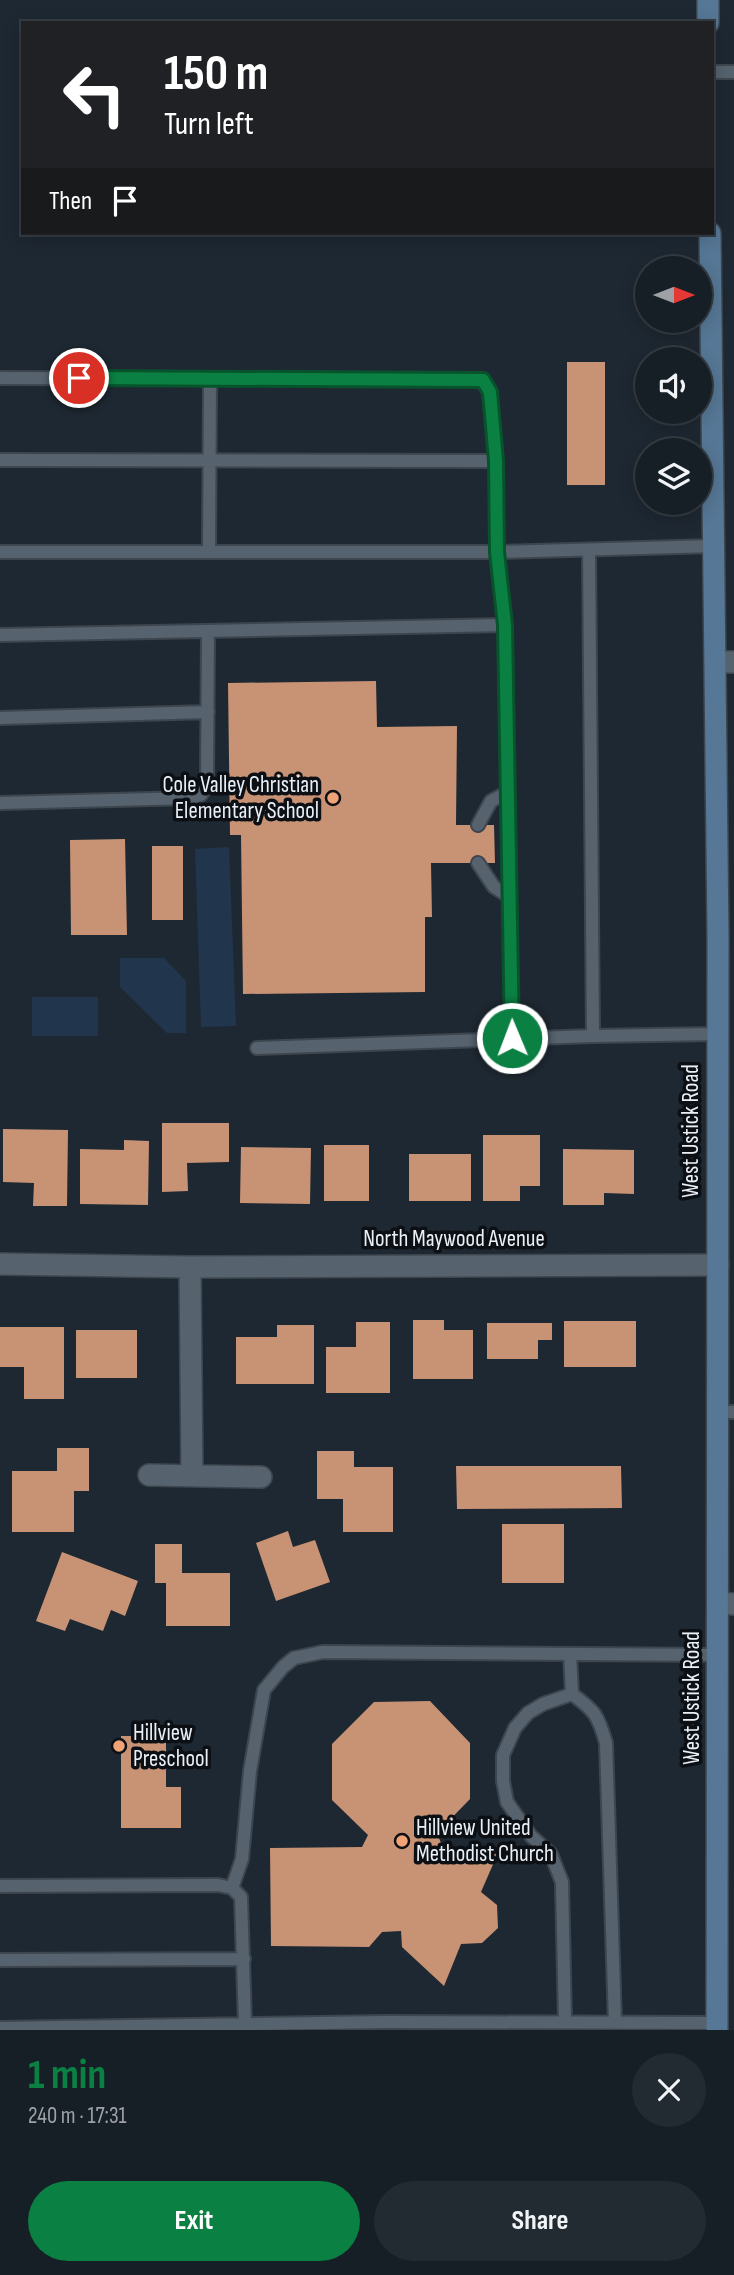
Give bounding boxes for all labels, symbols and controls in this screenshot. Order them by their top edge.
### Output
text: 150 m [164,45,268,104]
icon: left [49,49,140,140]
text: Turn left [164,105,254,144]
icon: arrive [106,182,144,220]
text: Then [49,186,92,217]
north arrow [635,256,712,332]
map controls [635,256,712,515]
button: sound [635,347,712,424]
pin [49,348,109,408]
icon: arrive [60,359,98,397]
button: layers [635,438,712,515]
place label: Cole Valley Christian Elementary School [163,771,319,825]
marker: Cole Valley Christian Elementary School [325,790,341,806]
position arrow [475,1001,549,1075]
street label: West Ustick Road [677,1064,705,1198]
street label: North Maywood Avenue [363,1225,545,1253]
street label: West Ustick Road [678,1631,706,1765]
place label: Hillview Preschool [133,1719,209,1773]
marker: Hillview Preschool [111,1738,127,1754]
place label: Hillview United Methodist Church [416,1814,554,1868]
marker: Hillview United Methodist Church [394,1833,410,1849]
text: 1 min [28,2050,106,2101]
button: close [632,2053,706,2127]
text: 240 m · 17:31 [28,2102,127,2130]
button: Exit [28,2181,360,2261]
button: Share [374,2181,706,2261]

